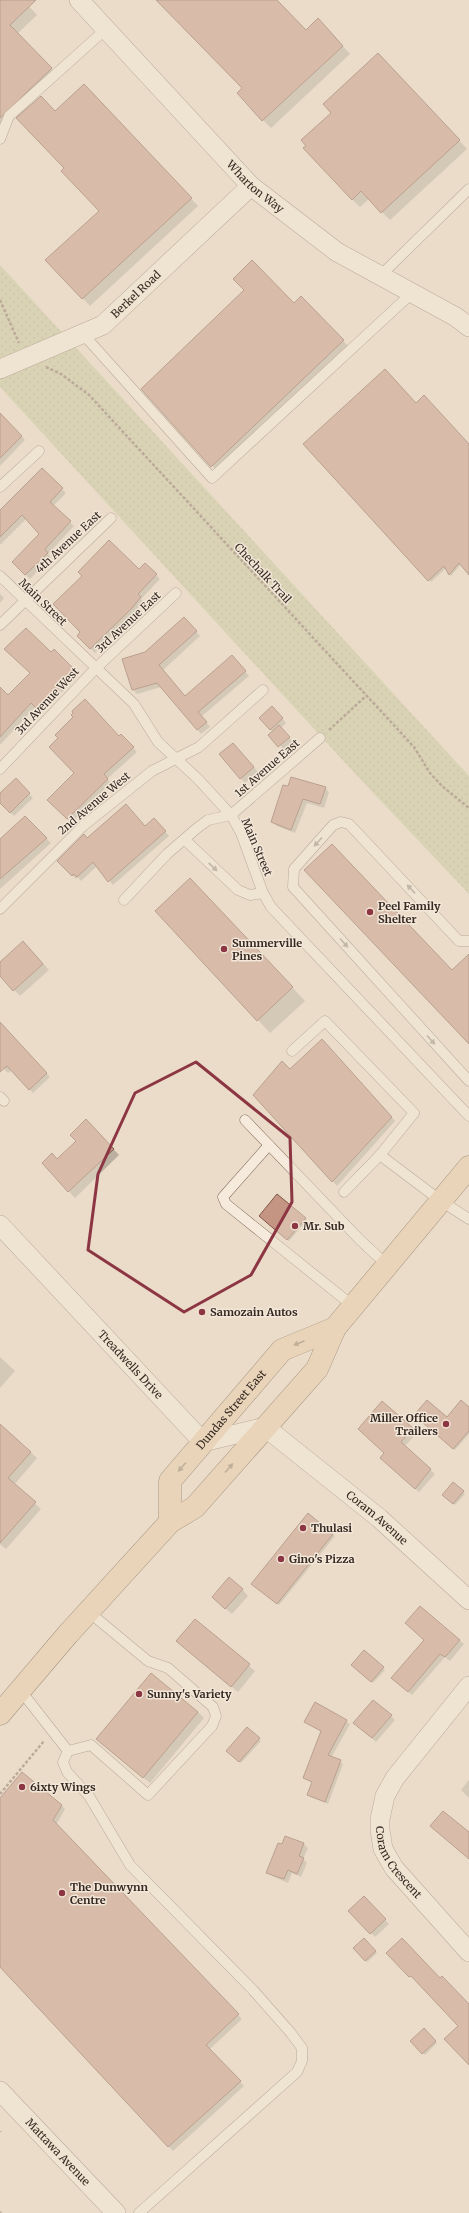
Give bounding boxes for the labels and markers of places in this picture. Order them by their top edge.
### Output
place label: Peel Family Shelter [378,899,441,926]
marker: Peel Family Shelter [365,907,375,917]
place label: Summerville Pines [232,936,302,963]
marker: Summerville Pines [219,944,229,954]
place label: Mr. Sub [303,1219,345,1233]
marker: Mr. Sub [290,1221,300,1231]
place label: Samozain Autos [210,1305,298,1319]
marker: Samozain Autos [197,1307,207,1317]
place label: Miller Office Trailers [370,1411,438,1438]
marker: Miller Office Trailers [441,1419,451,1429]
place label: Thulasi [311,1521,352,1535]
marker: Thulasi [298,1523,308,1533]
place label: Gino's Pizza [289,1552,355,1566]
marker: Gino's Pizza [276,1554,286,1564]
place label: Sunny's Variety [147,1687,232,1701]
marker: Sunny's Variety [134,1689,144,1699]
place label: 6ixty Wings [30,1780,96,1794]
marker: 6ixty Wings [17,1782,27,1792]
place label: The Dunwynn Centre [70,1880,149,1907]
marker: The Dunwynn Centre [57,1888,67,1898]

